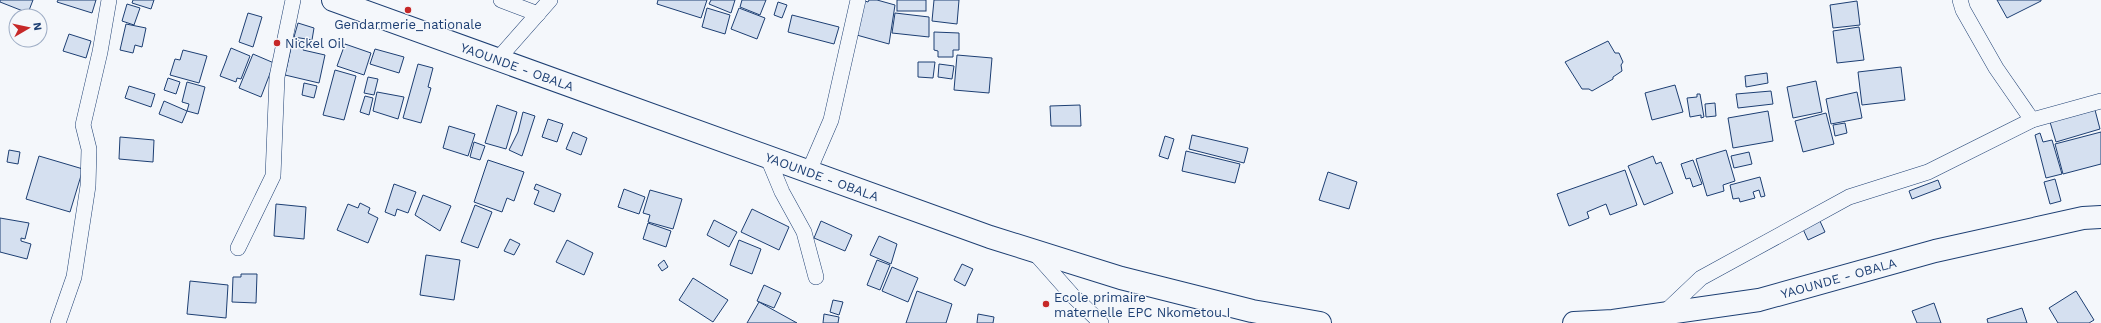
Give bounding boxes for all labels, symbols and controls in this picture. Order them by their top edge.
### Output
marker: Gendarmerie_nationale [403,5,413,15]
north arrow [8,8,48,48]
place label: Gendarmerie_nationale [334,17,482,32]
text: N [30,21,44,32]
place label: Nickel Oil [285,36,345,51]
marker: Nickel Oil [272,38,282,48]
street label: YAOUNDE - OBALA [459,39,577,94]
street label: YAOUNDE - OBALA [763,149,881,204]
street label: YAOUNDE - OBALA [1779,255,1898,301]
place label: Ecole primaire maternelle EPC Nkometou I [1054,290,1230,320]
marker: Ecole primaire maternelle EPC Nkometou I [1041,299,1051,309]

